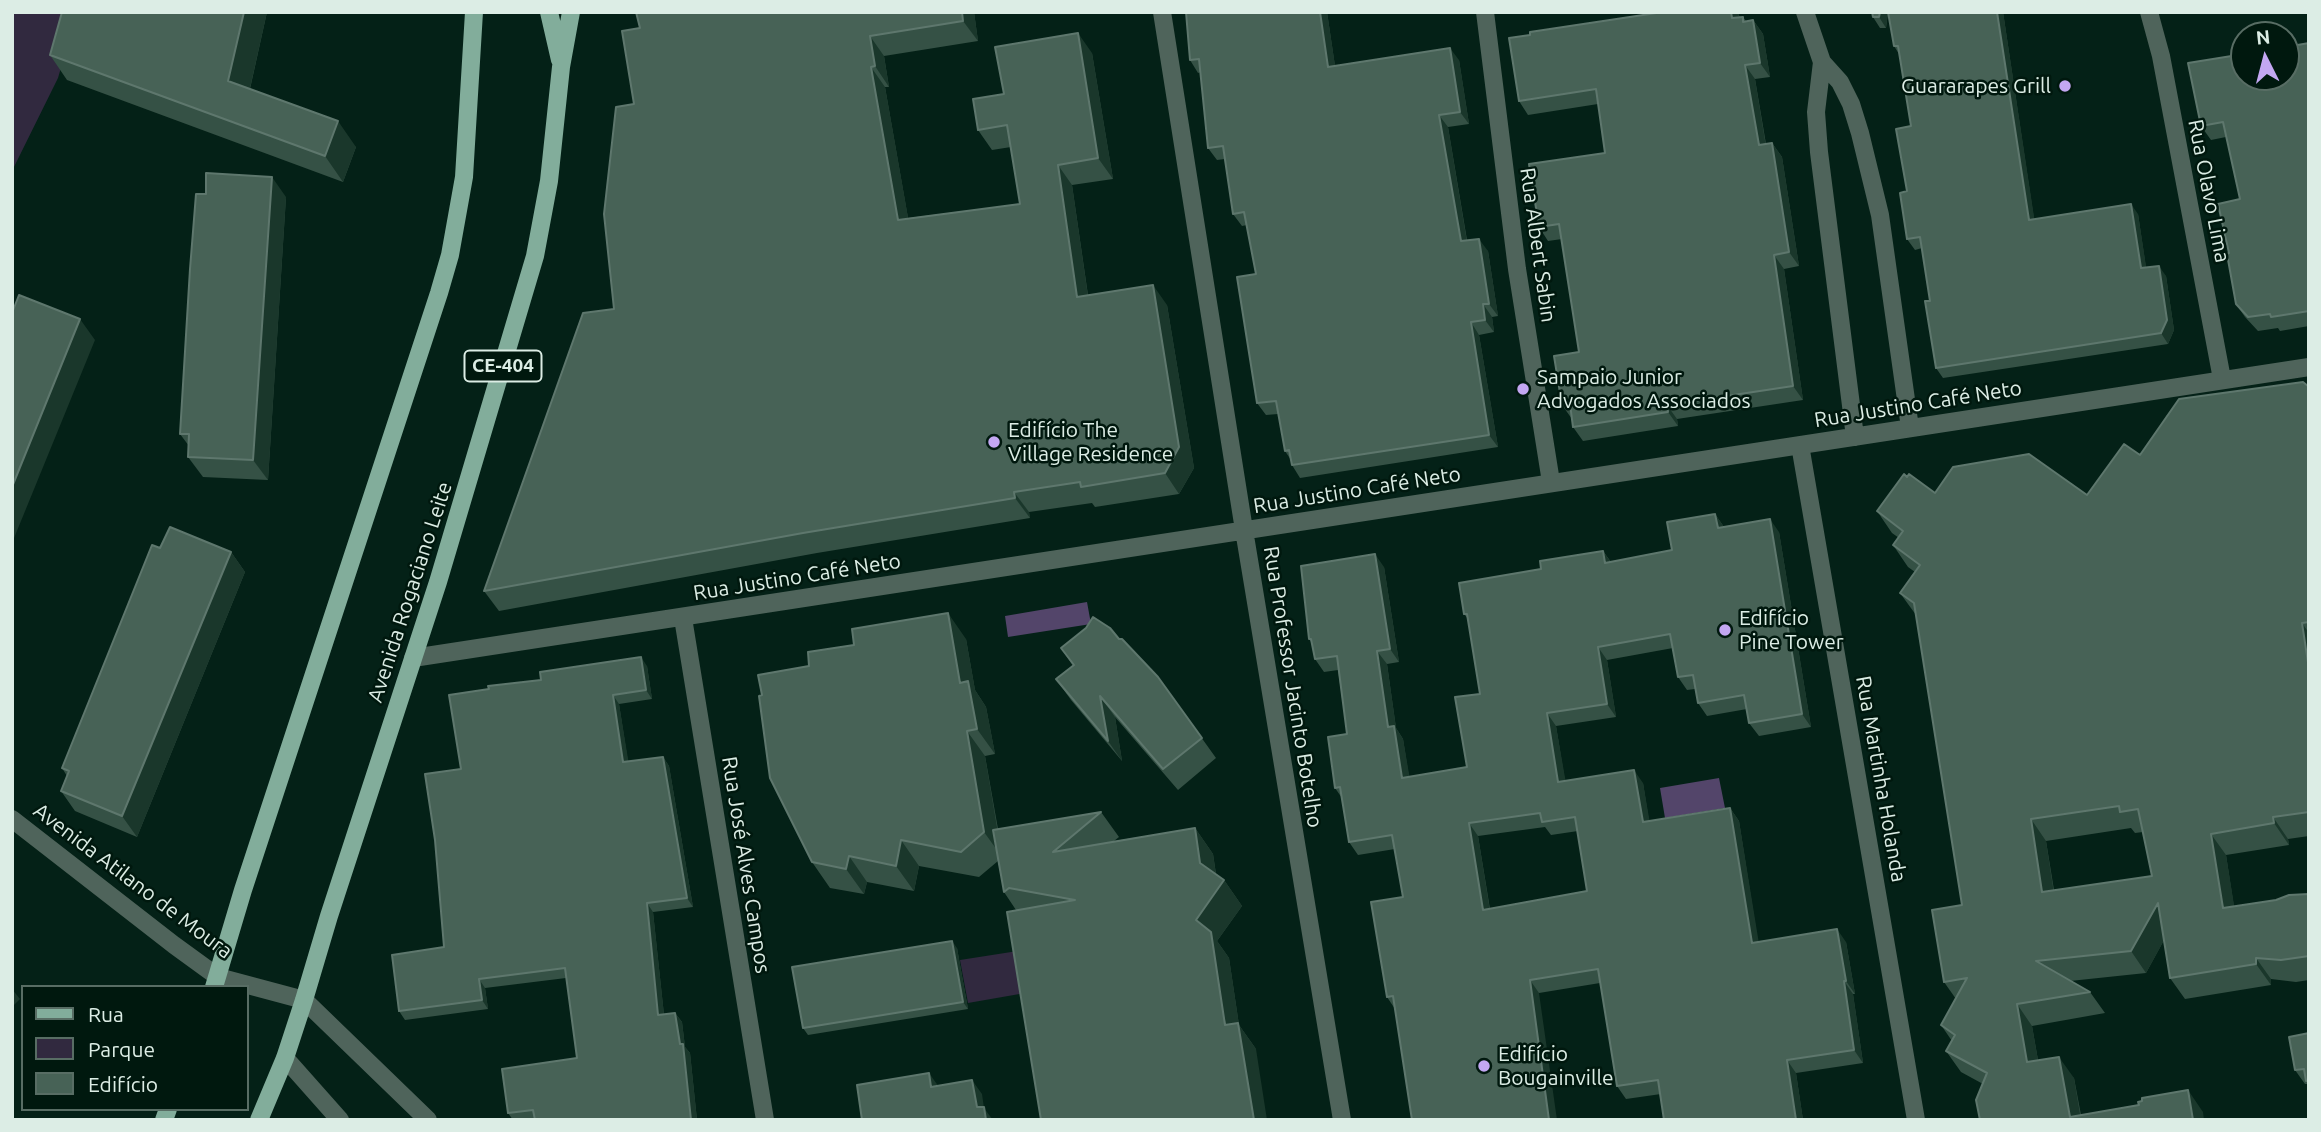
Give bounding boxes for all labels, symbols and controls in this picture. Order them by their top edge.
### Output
north arrow [2230,21,2300,91]
text: N [2255,25,2271,49]
place label: Guararapes Grill [1901,73,2051,99]
marker: Guararapes Grill [2057,78,2073,94]
street label: Rua Olavo Lima [2183,117,2235,265]
street label: Rua Albert Sabin [1515,166,1561,324]
road number: CE-404 [464,350,542,382]
place label: Sampaio Junior Advogados Associados [1537,364,1751,414]
street label: Rua Justino Café Neto [1812,375,2024,433]
marker: Sampaio Junior Advogados Associados [1515,381,1531,397]
place label: Edifício The Village Residence [1008,417,1173,467]
marker: Edifício The Village Residence [986,434,1002,450]
street label: Rua Justino Café Neto [1251,461,1463,519]
street label: Avenida Rogaciano Leite [362,479,458,705]
street label: Rua Professor Jacinto Botelho [1258,544,1328,830]
street label: Rua Justino Café Neto [691,548,903,606]
place label: Edifício Pine Tower [1739,605,1844,655]
marker: Edifício Pine Tower [1717,622,1733,638]
street label: Rua Martinha Holanda [1850,674,1912,884]
street label: Rua José Alves Campos [716,755,776,975]
street label: Avenida Atilano de Moura [29,798,237,964]
legend [21,985,248,1111]
text: Rua [88,1002,124,1026]
text: Parque [88,1037,155,1061]
place label: Edifício Bougainville [1498,1041,1613,1091]
marker: Edifício Bougainville [1476,1058,1492,1074]
text: Edifício [88,1072,158,1096]

